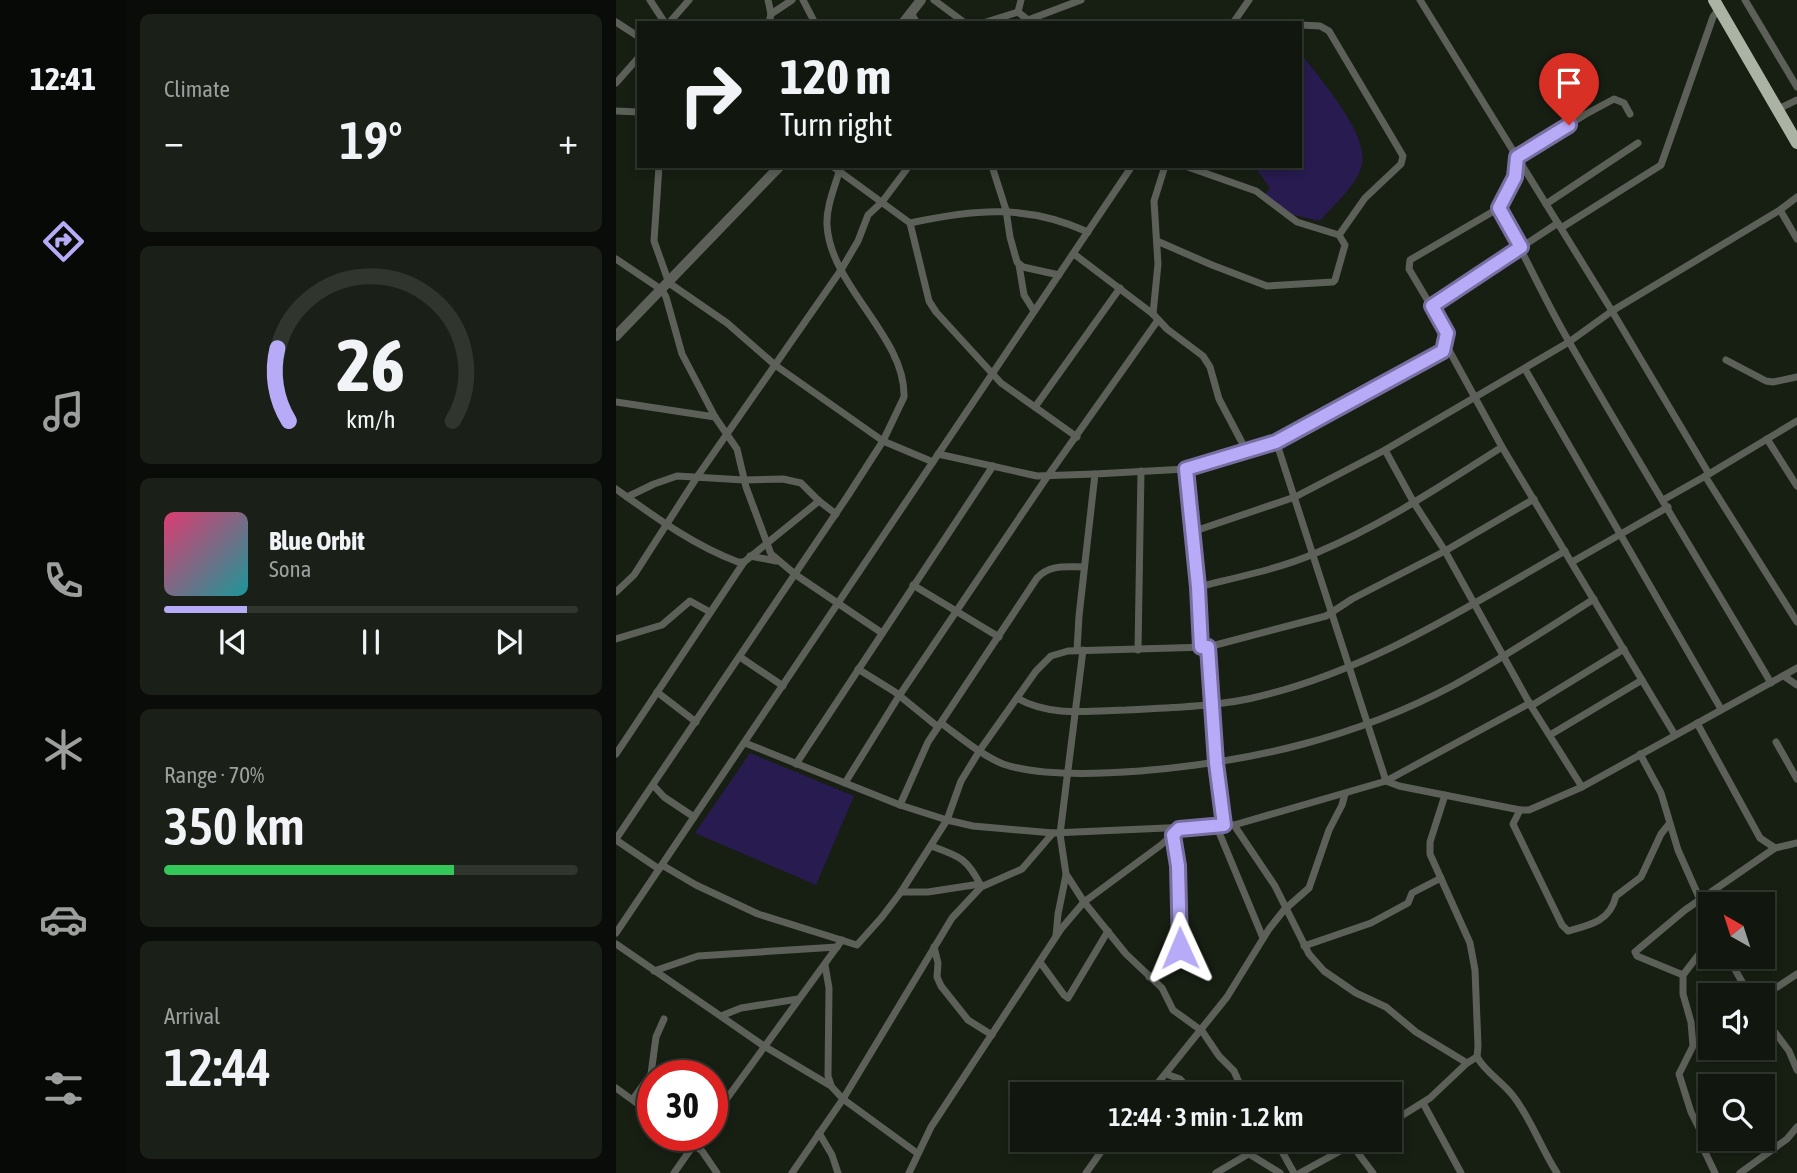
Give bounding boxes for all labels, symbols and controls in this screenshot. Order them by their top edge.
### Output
text: 120 m [780,48,891,104]
icon: right [665,49,756,140]
pin [1539,53,1599,125]
text: 12:41 [30,60,96,97]
icon: arrive [1550,64,1588,102]
text: Climate [164,76,230,102]
text: Turn right [780,106,893,143]
text: 19° [339,110,403,170]
text: − [164,119,184,162]
text: + [558,119,578,162]
icon: directions [39,217,88,266]
text: 26 [337,323,405,406]
icon: music [39,387,88,436]
text: km/h [346,404,396,432]
text: Blue Orbit [269,526,365,556]
icon: phone [39,556,88,605]
text: Sona [269,556,311,582]
icon: previous [214,623,252,661]
icon: pause [352,623,390,661]
icon: next [490,623,528,661]
icon: climate [39,725,88,774]
text: Range · 70% [164,762,264,788]
text: 350 km [164,796,305,856]
north arrow [1698,892,1774,970]
map controls [1698,892,1775,1151]
icon: car [39,895,88,944]
position arrow [1143,911,1217,985]
button: sound [1698,983,1775,1060]
text: Arrival [164,1003,220,1029]
text: 12:44 [164,1037,271,1097]
speed limit sign: 30 [637,1060,728,1151]
icon: filters [39,1064,88,1113]
button: search [1698,1074,1775,1151]
text: 12:44 · 3 min · 1.2 km [1109,1102,1303,1132]

